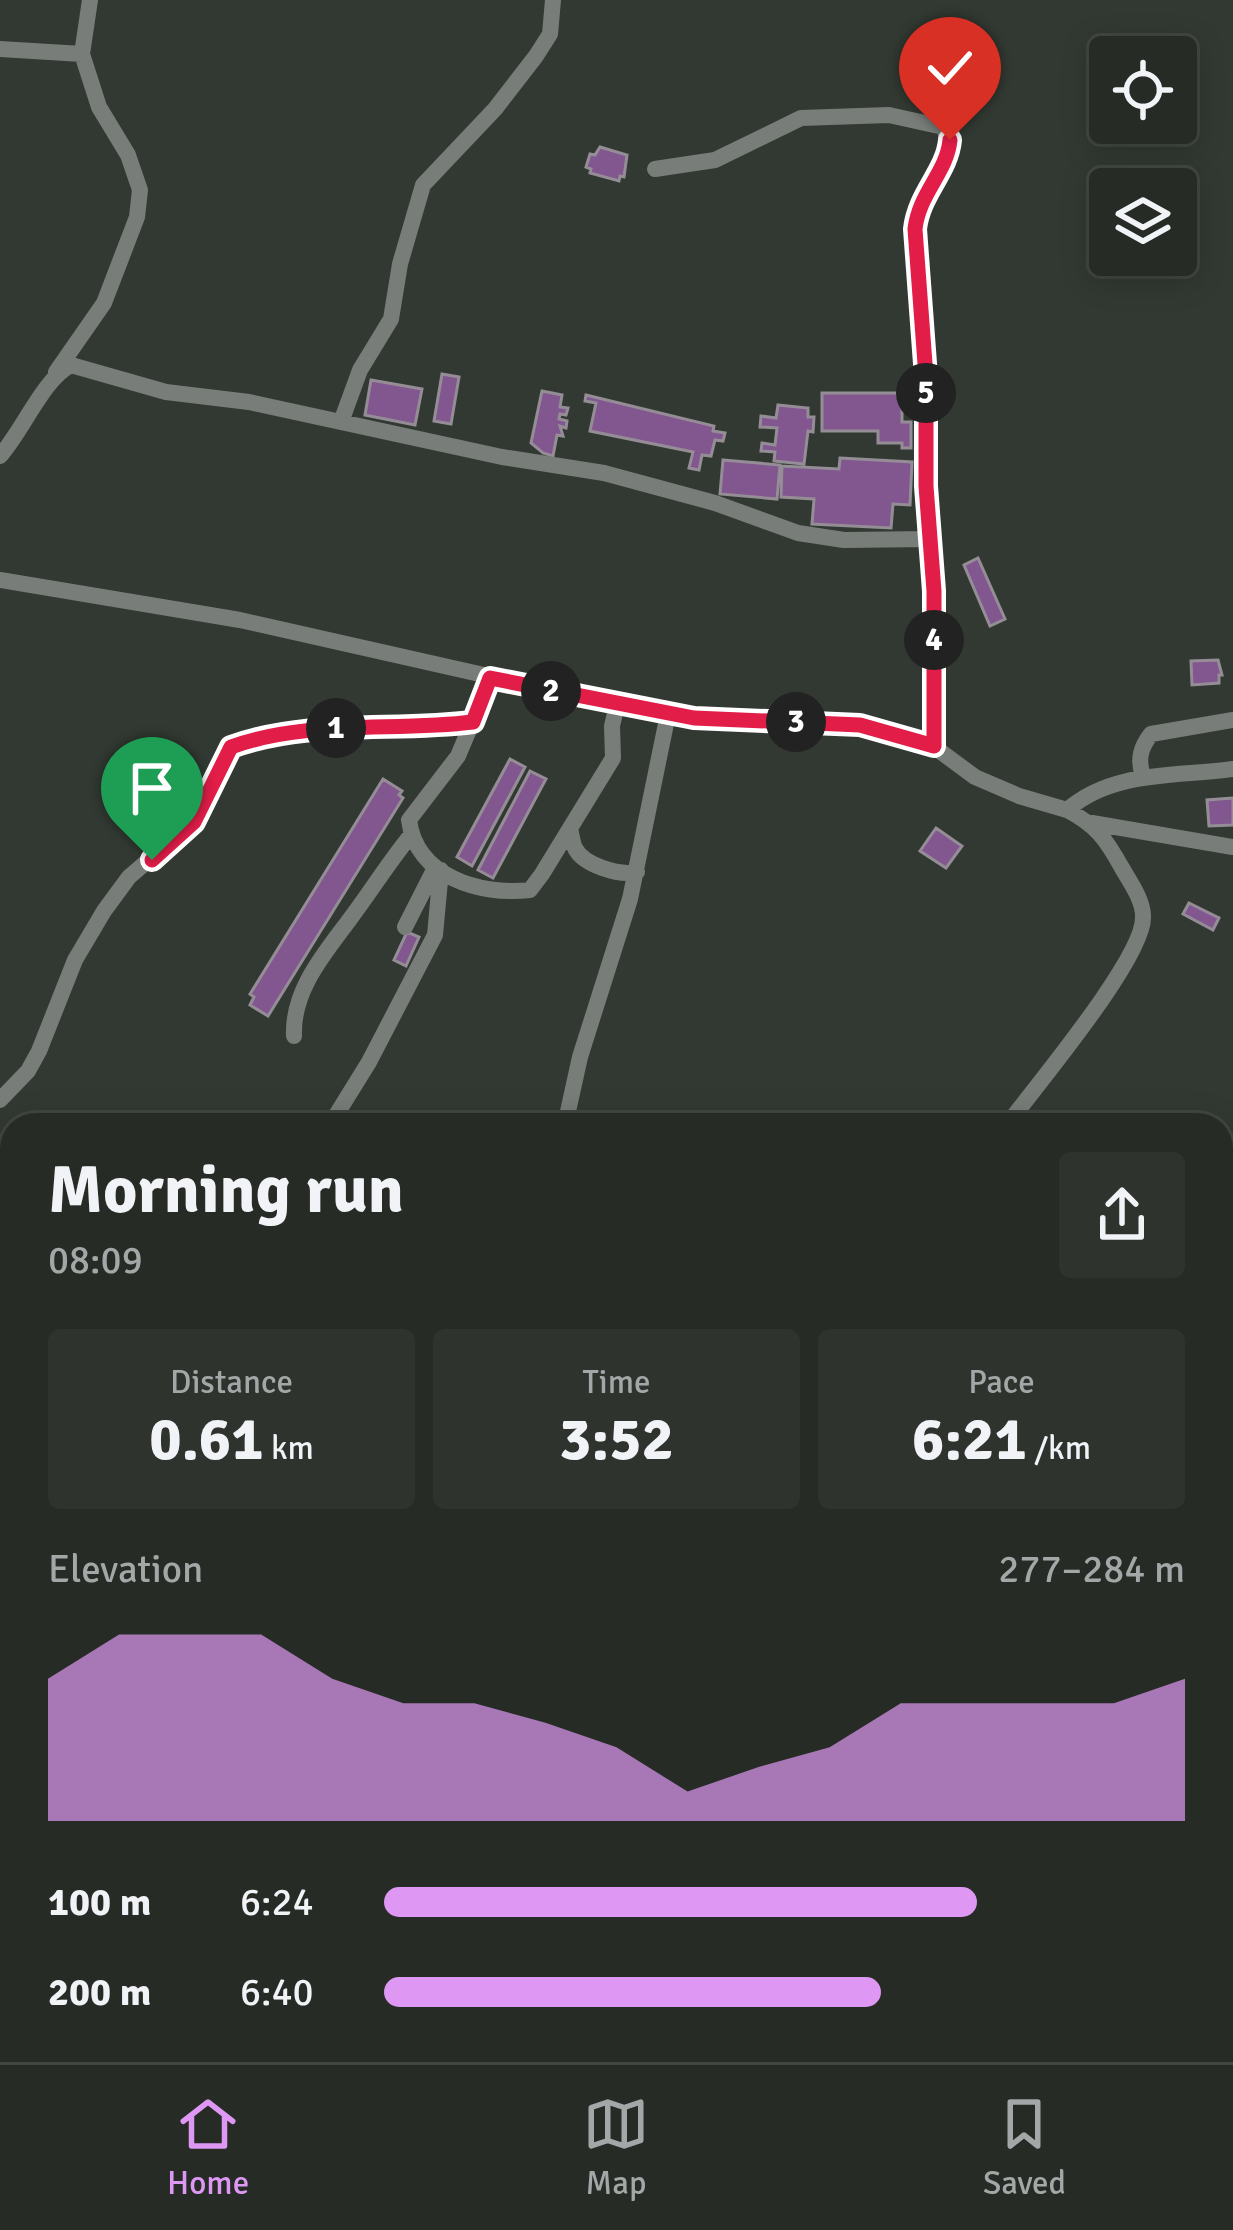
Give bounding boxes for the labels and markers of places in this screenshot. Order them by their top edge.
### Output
pin [899,17,1001,140]
pin: 5 [896,363,956,423]
pin: 4 [904,610,964,670]
pin: 2 [521,661,581,721]
pin: 3 [766,692,826,752]
pin: 1 [306,698,366,758]
pin [101,737,203,860]

